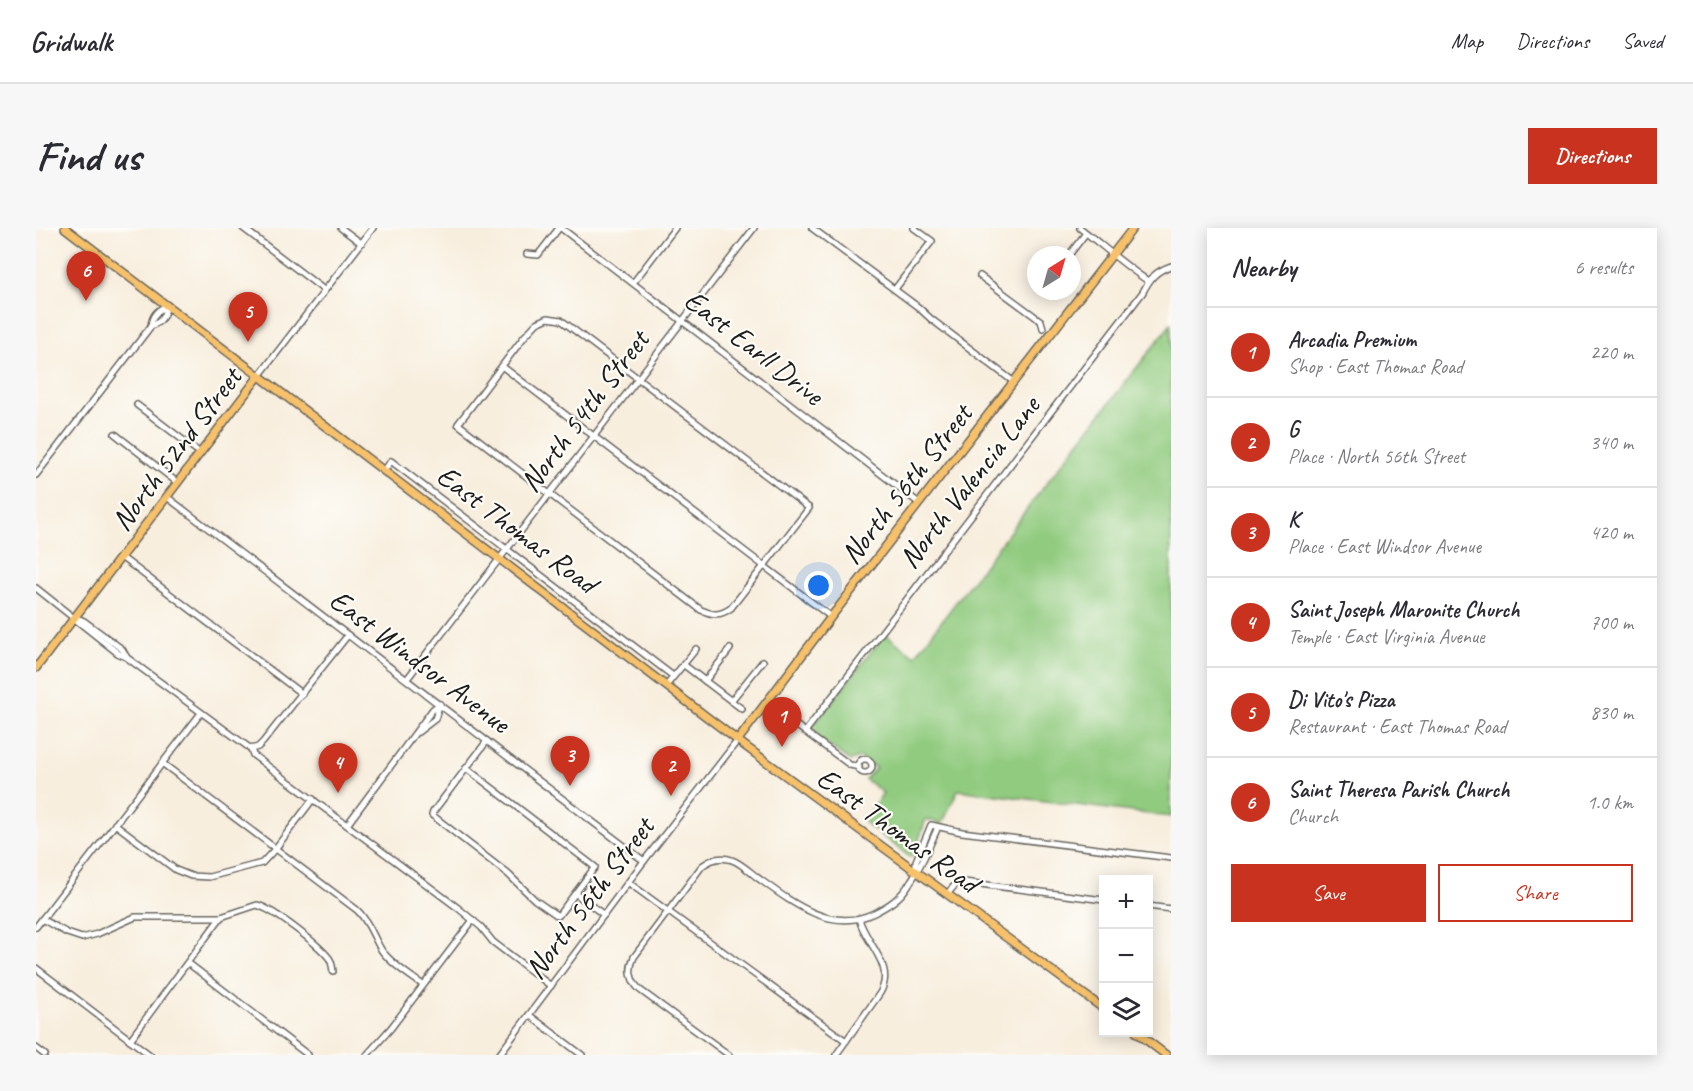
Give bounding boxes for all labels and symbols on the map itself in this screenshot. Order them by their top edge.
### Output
north arrow [1027,246,1081,300]
pin: 6 [67,251,106,301]
street label: East Earll Drive [677,281,833,415]
pin: 5 [228,292,268,342]
street label: North 54th Street [511,320,659,499]
street label: North 52nd Street [102,357,252,538]
street label: North Valencia Lane [890,386,1050,576]
street label: North 56th Street [832,394,982,572]
street label: East Thomas Road [429,456,608,604]
your location [804,571,833,600]
street label: East Windsor Avenue [322,581,520,743]
pin: 1 [762,698,802,747]
pin: 3 [550,736,590,786]
pin: 4 [318,744,358,793]
pin: 2 [652,746,690,796]
street label: East Thomas Road [810,758,990,904]
street label: North 56th Street [516,807,664,986]

